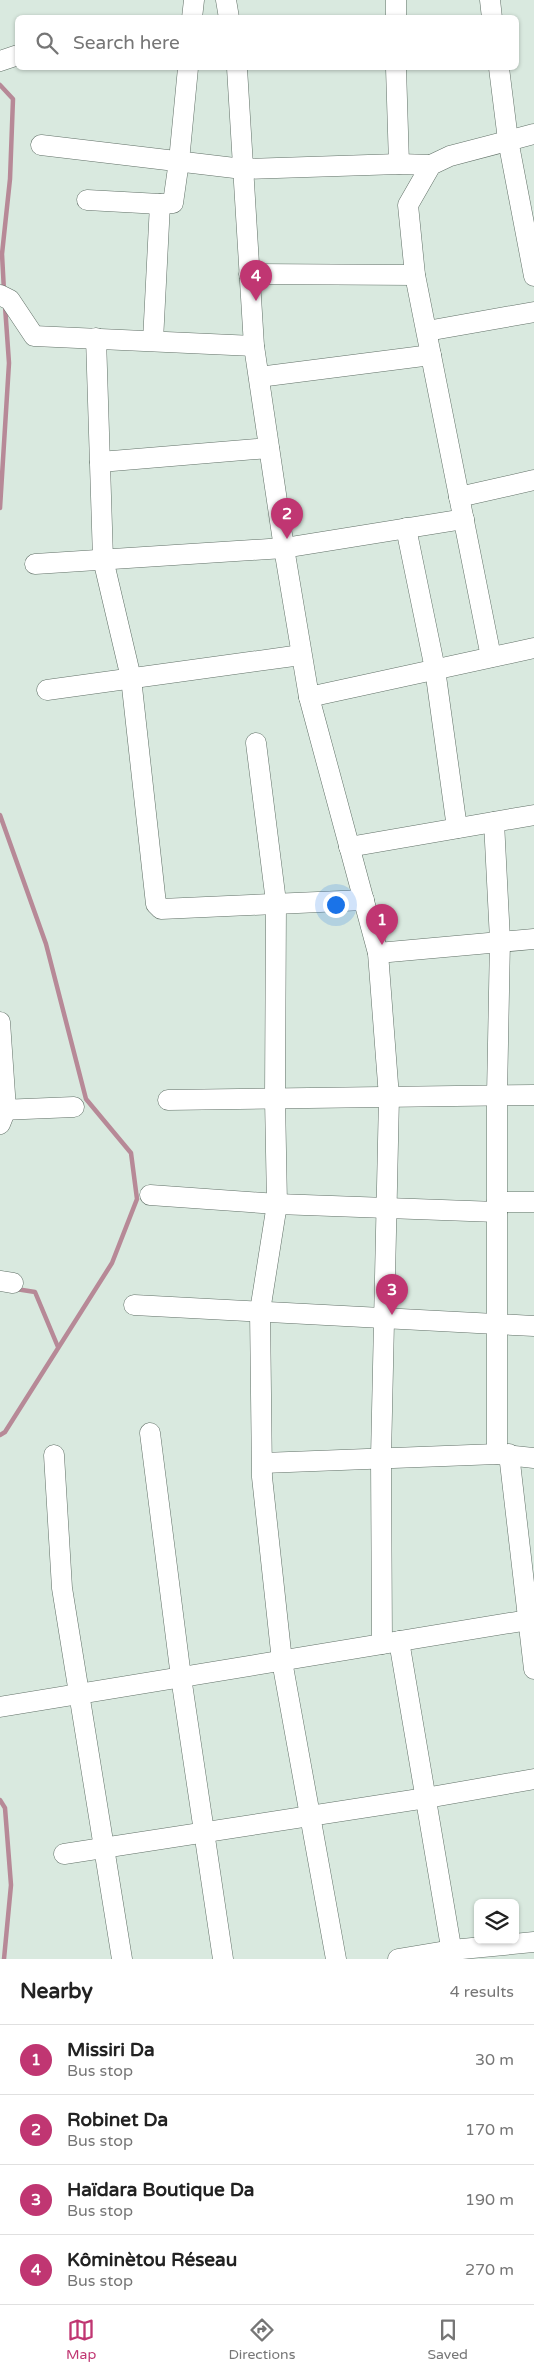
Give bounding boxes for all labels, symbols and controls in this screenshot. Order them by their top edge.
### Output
search box [15,15,519,70]
icon: search [33,29,61,57]
text: Search here [73,32,180,54]
pin: 4 [240,260,272,301]
pin: 2 [271,498,303,539]
your location [323,892,349,918]
pin: 1 [366,904,398,945]
pin: 3 [376,1274,408,1315]
map controls [474,1899,519,1944]
button: layers [474,1899,519,1944]
text: Nearby [20,1979,93,2004]
text: 4 results [450,1982,514,2002]
text: Missiri Da [67,2039,155,2061]
text: 1 [31,2050,41,2070]
text: 30 m [475,2050,514,2070]
text: Bus stop [67,2061,133,2081]
text: Robinet Da [67,2109,168,2131]
text: 2 [31,2120,41,2140]
text: 170 m [465,2120,514,2140]
text: Bus stop [67,2131,133,2151]
text: Haïdara Boutique Da [67,2179,255,2201]
text: 3 [31,2190,41,2210]
text: 190 m [465,2190,514,2210]
text: Bus stop [67,2201,133,2221]
text: Kôminètou Réseau [67,2249,237,2271]
text: 4 [31,2260,41,2280]
text: 270 m [465,2260,514,2280]
text: Bus stop [67,2271,133,2291]
tab: Map [66,2316,96,2363]
tab: Directions [228,2316,295,2363]
tab: Saved [427,2316,468,2363]

